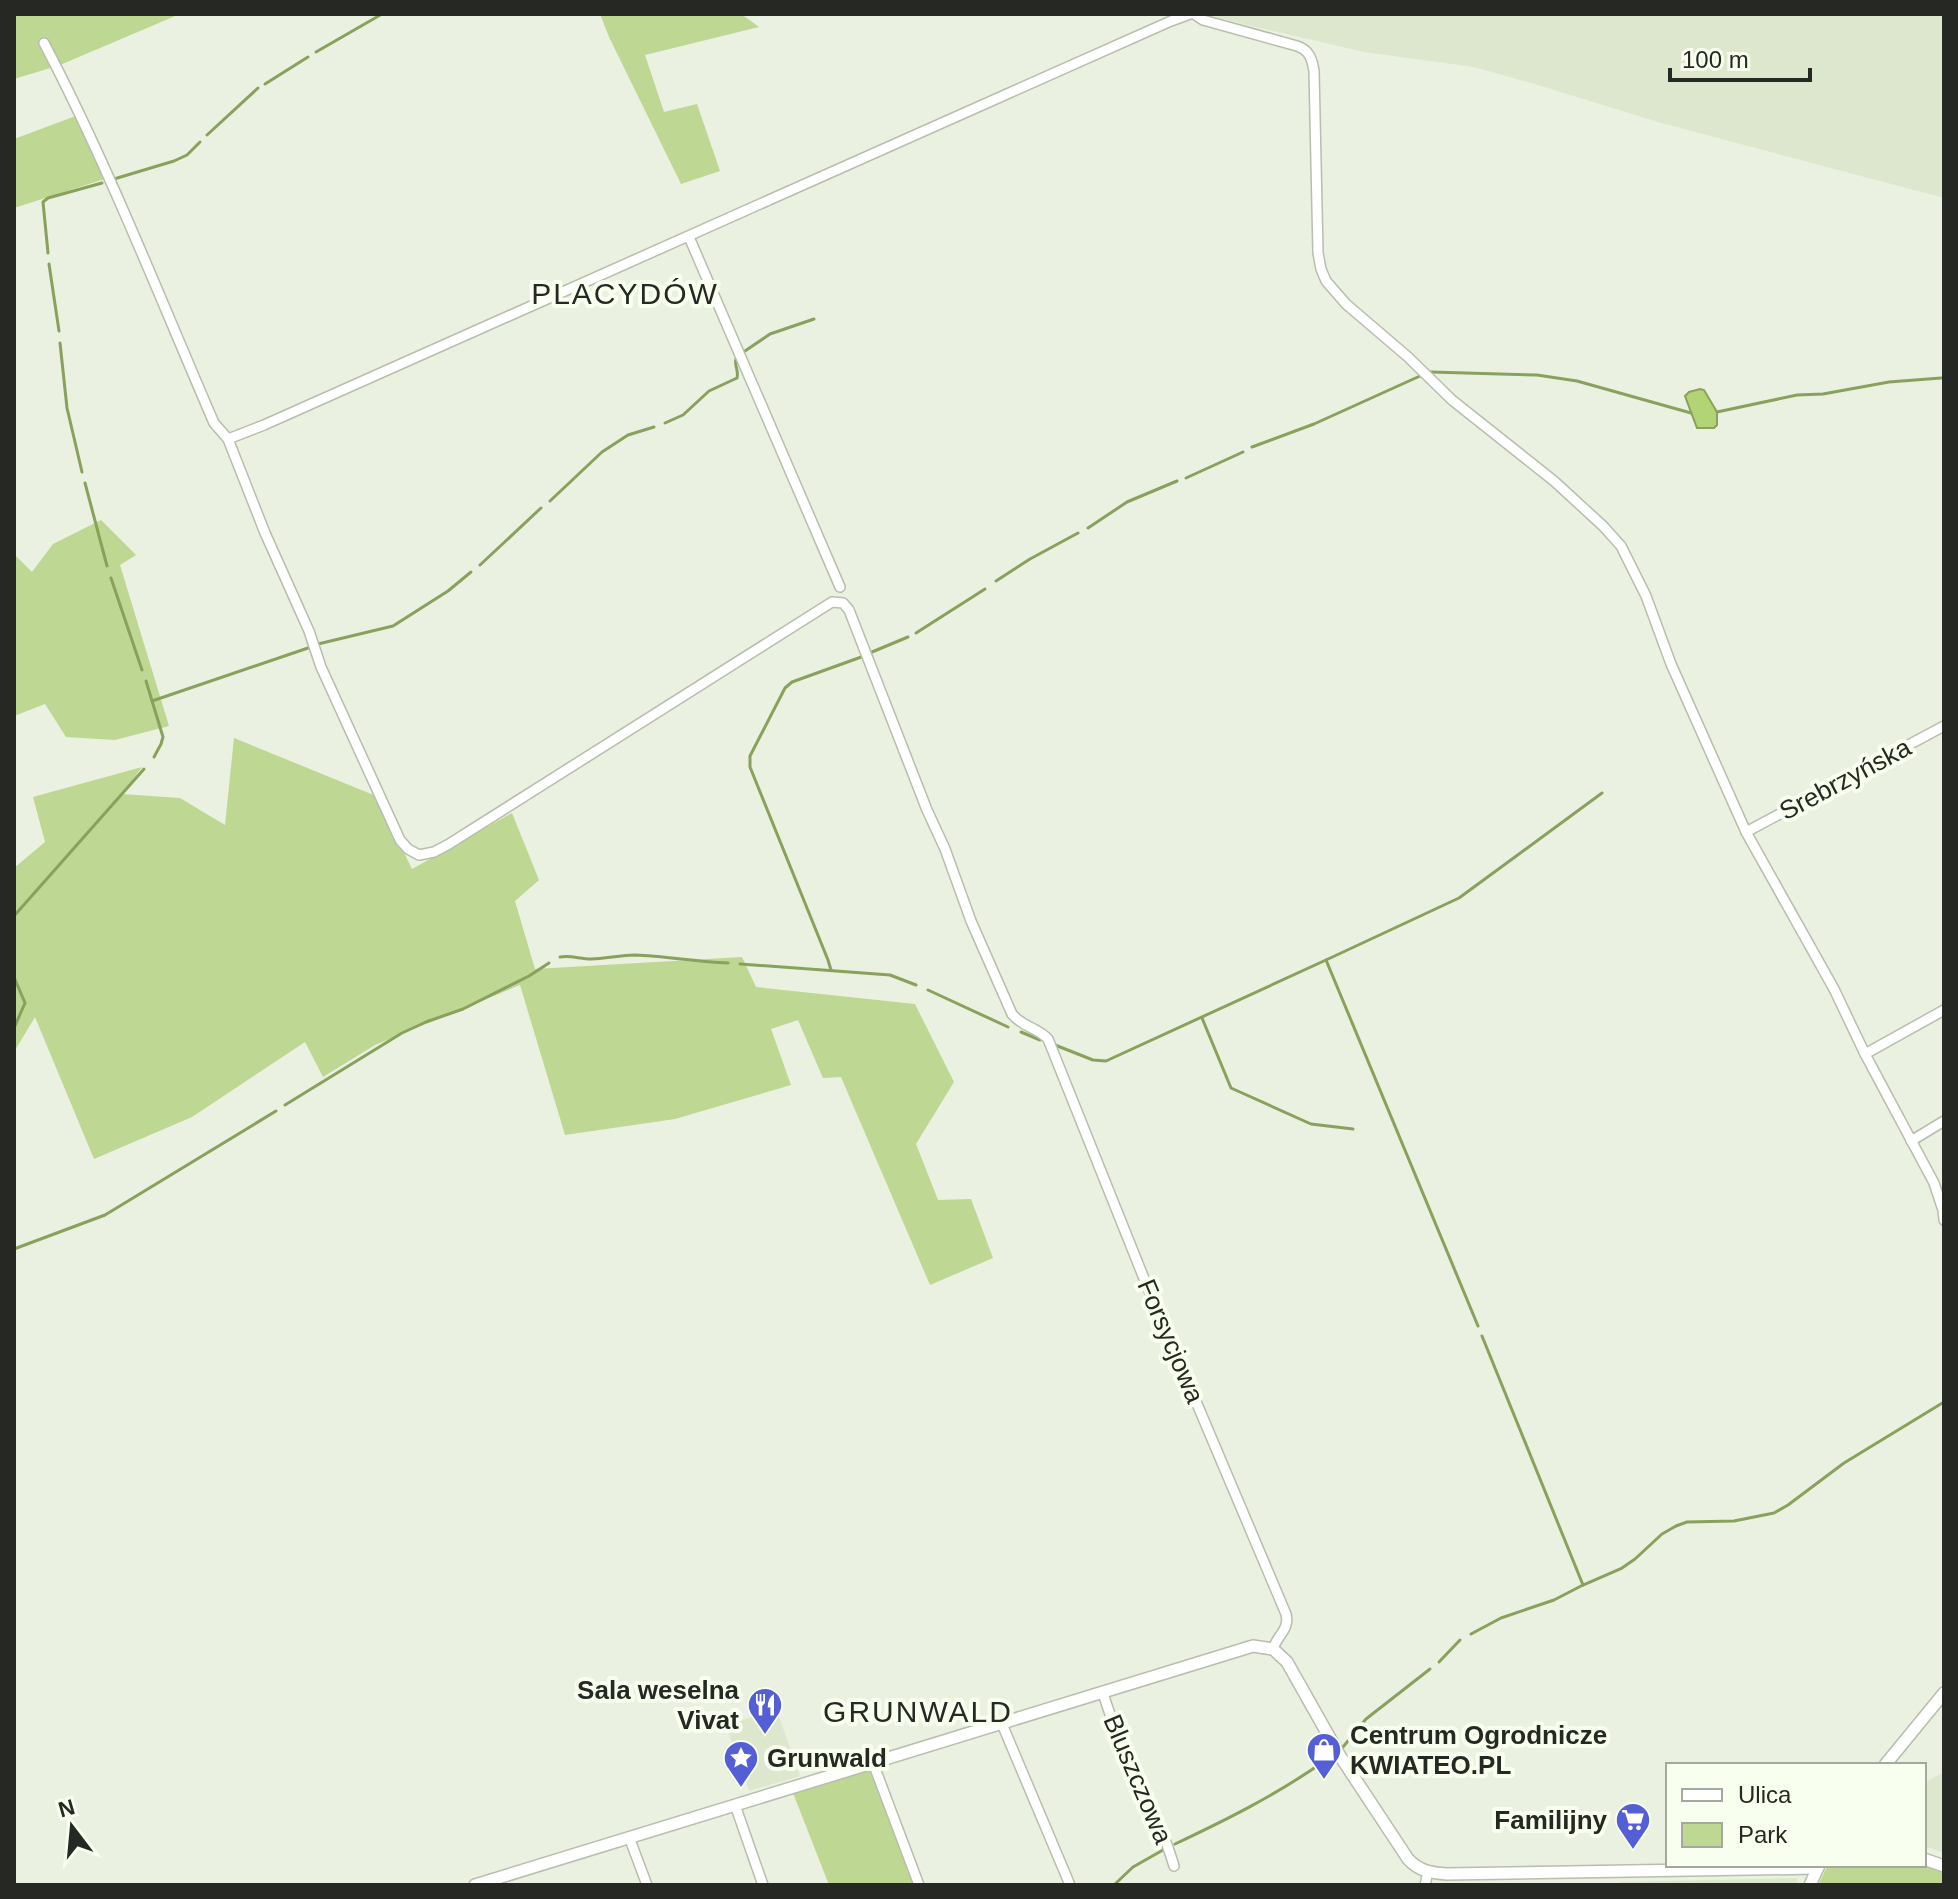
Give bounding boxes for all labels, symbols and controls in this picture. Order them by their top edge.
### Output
scale bar [1670,32,1810,82]
text: 100 m [1682,46,1749,73]
district label: PLACYDÓW [531,277,719,310]
street label: Srebrzyńska [1774,732,1916,826]
street label: Forsycjowa [1132,1275,1211,1408]
place label: Sala weselna Vivat [577,1675,740,1735]
restaurant icon: Sala weselna Vivat [746,1686,784,1736]
district label: GRUNWALD [823,1695,1013,1728]
street label: Bluszczowa [1097,1710,1179,1849]
place label: Centrum Ogrodnicze KWIATEO.PL [1350,1720,1607,1780]
shop icon: Centrum Ogrodnicze KWIATEO.PL [1305,1731,1343,1781]
place icon: Grunwald [722,1739,760,1789]
place label: Grunwald [767,1743,887,1773]
legend [1666,1763,1926,1867]
text: Ulica [1738,1781,1792,1808]
north arrow [32,1787,112,1867]
text: N [56,1794,78,1822]
supermarket icon: Familijny [1614,1801,1652,1851]
place label: Familijny [1494,1805,1608,1835]
text: Park [1738,1821,1788,1848]

